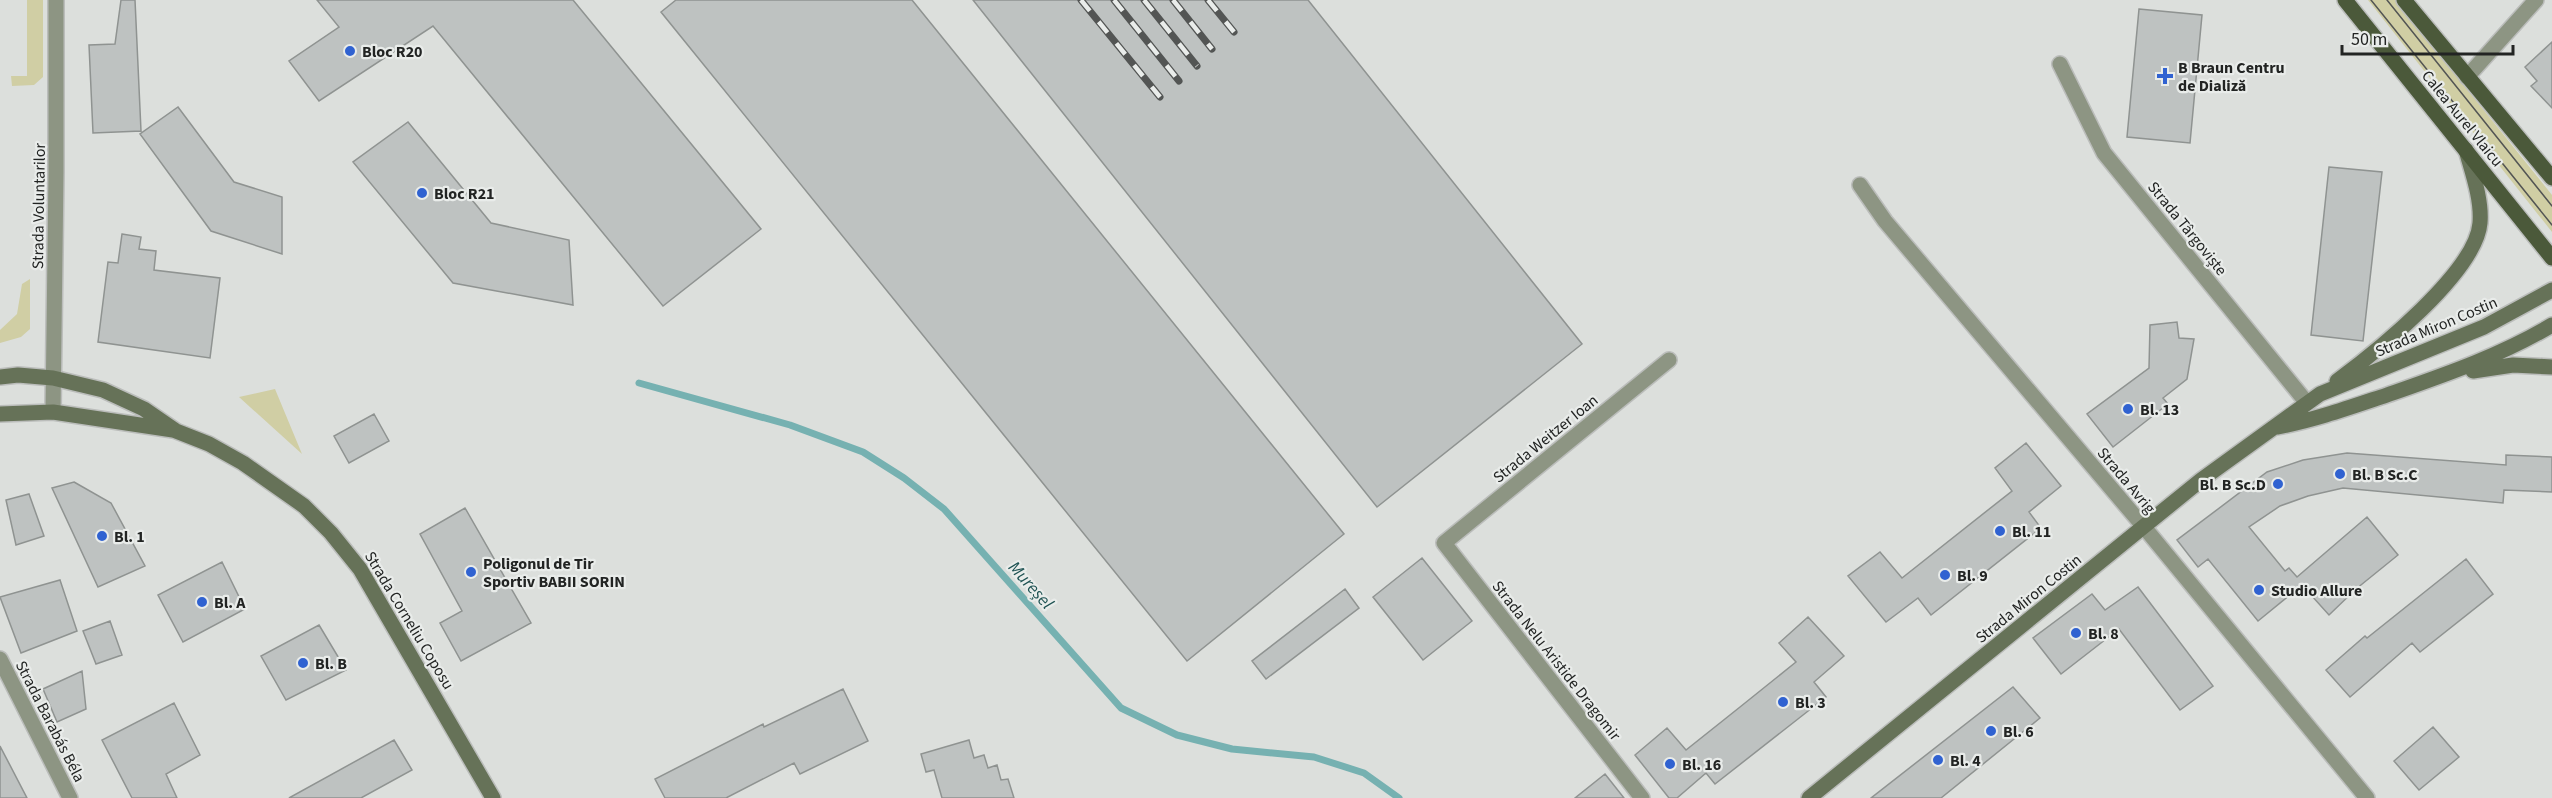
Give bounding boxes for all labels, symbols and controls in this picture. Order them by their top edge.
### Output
scale bar [2342,18,2513,56]
text: 50 m [2351,27,2387,52]
place label: Bloc R20 [362,41,423,63]
marker: Bloc R20 [343,44,357,58]
place label: B Braun Centru de Dializă [2178,57,2285,97]
street label: Calea Aurel Vlaicu [2416,66,2508,172]
marker: B Braun Centru de Dializă [2156,67,2174,85]
street label: Strada Voluntarilor [27,142,51,269]
street label: Strada Târgoviște [2142,177,2232,280]
place label: Bloc R21 [434,183,495,205]
marker: Bloc R21 [415,186,429,200]
street label: Strada Miron Costin [2372,291,2501,363]
street label: Strada Weitzer Ioan [1488,389,1603,488]
place label: Bl. 13 [2140,399,2179,421]
marker: Bl. 13 [2121,402,2135,416]
street label: Strada Avrig [2092,443,2161,519]
place label: Bl. B Sc.C [2352,464,2418,486]
marker: Bl. B Sc.C [2333,467,2347,481]
place label: Bl. B Sc.D [2200,474,2266,496]
marker: Bl. B Sc.D [2271,477,2285,491]
place label: Bl. 11 [2012,521,2051,543]
marker: Bl. 11 [1993,524,2007,538]
place label: Bl. 1 [114,526,145,548]
marker: Bl. 1 [95,529,109,543]
street label: Strada Corneliu Coposu [359,547,459,694]
street label: Strada Miron Costin [1971,549,2086,648]
place label: Poligonul de Tir Sportiv BABII SORIN [483,553,625,593]
water label: Mureșel [1002,556,1059,615]
marker: Poligonul de Tir Sportiv BABII SORIN [464,565,478,579]
place label: Bl. 9 [1957,565,1988,587]
marker: Bl. 9 [1938,568,1952,582]
street label: Strada Nelu Aristide Dragomir [1487,576,1626,746]
place label: Studio Allure [2271,580,2362,602]
marker: Studio Allure [2252,583,2266,597]
place label: Bl. A [214,592,246,614]
marker: Bl. A [195,595,209,609]
place label: Bl. 8 [2088,623,2119,645]
marker: Bl. 8 [2069,626,2083,640]
place label: Bl. B [315,653,347,675]
marker: Bl. B [296,656,310,670]
street label: Strada Barabás Béla [10,657,90,786]
place label: Bl. 3 [1795,692,1826,714]
marker: Bl. 3 [1776,695,1790,709]
place label: Bl. 6 [2003,721,2034,743]
marker: Bl. 6 [1984,724,1998,738]
place label: Bl. 4 [1950,750,1981,772]
marker: Bl. 4 [1931,753,1945,767]
place label: Bl. 16 [1682,754,1721,776]
marker: Bl. 16 [1663,757,1677,771]

